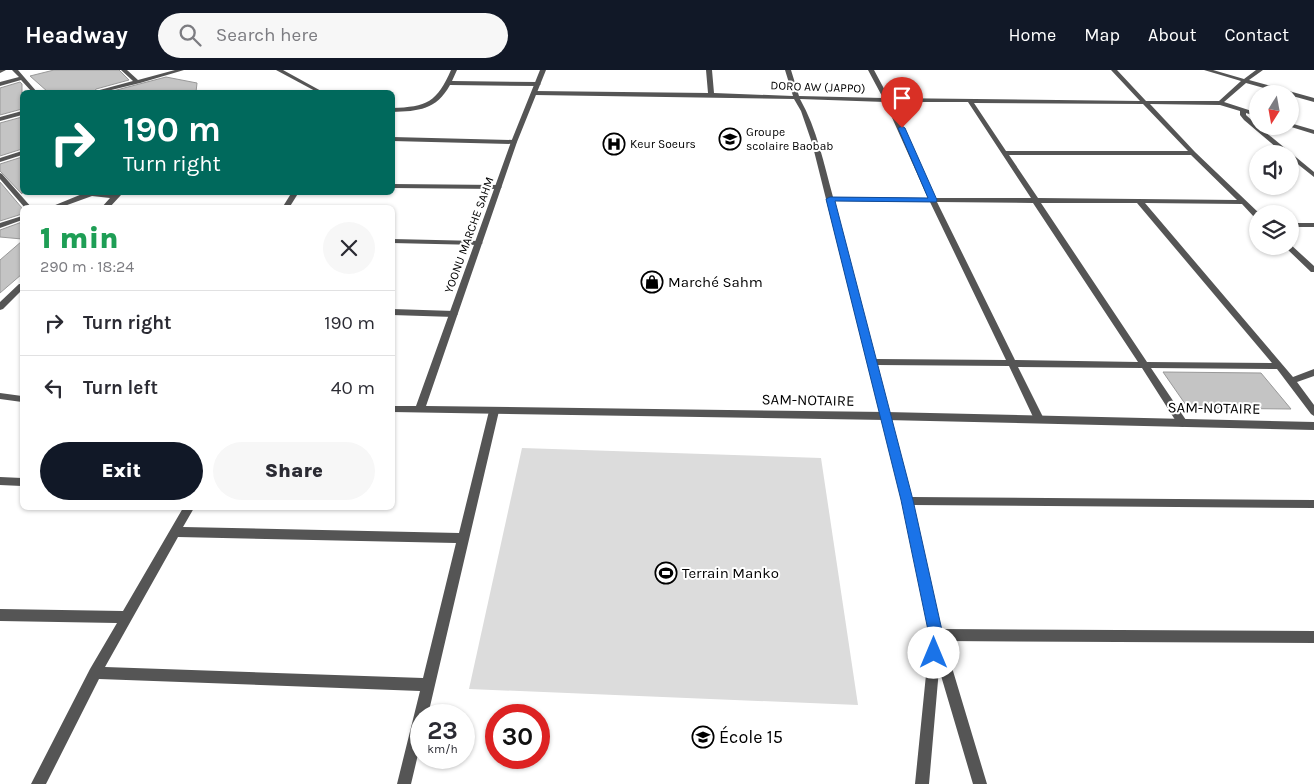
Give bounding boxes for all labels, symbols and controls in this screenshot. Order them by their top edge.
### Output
search box [158,13,508,58]
text: Headway [25,21,128,49]
icon: search [176,21,204,49]
text: Search here [216,24,318,46]
text: Home [1008,24,1056,46]
text: Map [1084,24,1120,46]
text: About [1148,24,1197,46]
text: Contact [1225,24,1289,46]
pin [881,77,923,128]
street label: DORO AW (JAPPO) [770,78,866,96]
icon: arrive [888,84,916,112]
north arrow [1249,85,1299,135]
map controls [1249,85,1299,255]
text: 190 m [123,109,221,150]
icon: right [40,110,105,175]
place label: Groupe scolaire Baobab [746,125,833,153]
school or university icon: Groupe scolaire Baobab [718,127,742,151]
hospital icon: Keur Soeurs [602,132,626,156]
place label: Keur Soeurs [630,137,696,151]
button: sound [1249,145,1299,195]
text: Turn right [123,151,221,177]
street label: YOONU MARCHE SAHM [441,175,497,295]
button: layers [1249,205,1299,255]
text: 1 min [40,220,119,256]
button: close [323,222,375,274]
text: 290 m · 18:24 [40,257,134,276]
shop icon: Marché Sahm [640,270,664,294]
place label: Marché Sahm [668,273,763,291]
icon: right [40,309,68,337]
text: Turn right [83,312,172,334]
text: 190 m [324,312,375,334]
icon: left [40,374,68,402]
text: Turn left [83,377,158,399]
text: 40 m [331,377,375,399]
street label: SAM-NOTAIRE [761,390,855,410]
street label: SAM-NOTAIRE [1167,398,1261,418]
button: Exit [40,442,203,500]
button: Share [213,442,375,500]
sports icon: Terrain Manko [654,561,678,585]
place label: Terrain Manko [682,564,779,582]
position arrow [907,626,959,678]
speed limit sign: 30 [485,704,550,769]
text: 23 [427,716,458,745]
school or university icon: École 15 [691,725,715,749]
place label: École 15 [719,725,783,748]
text: km/h [427,742,458,756]

